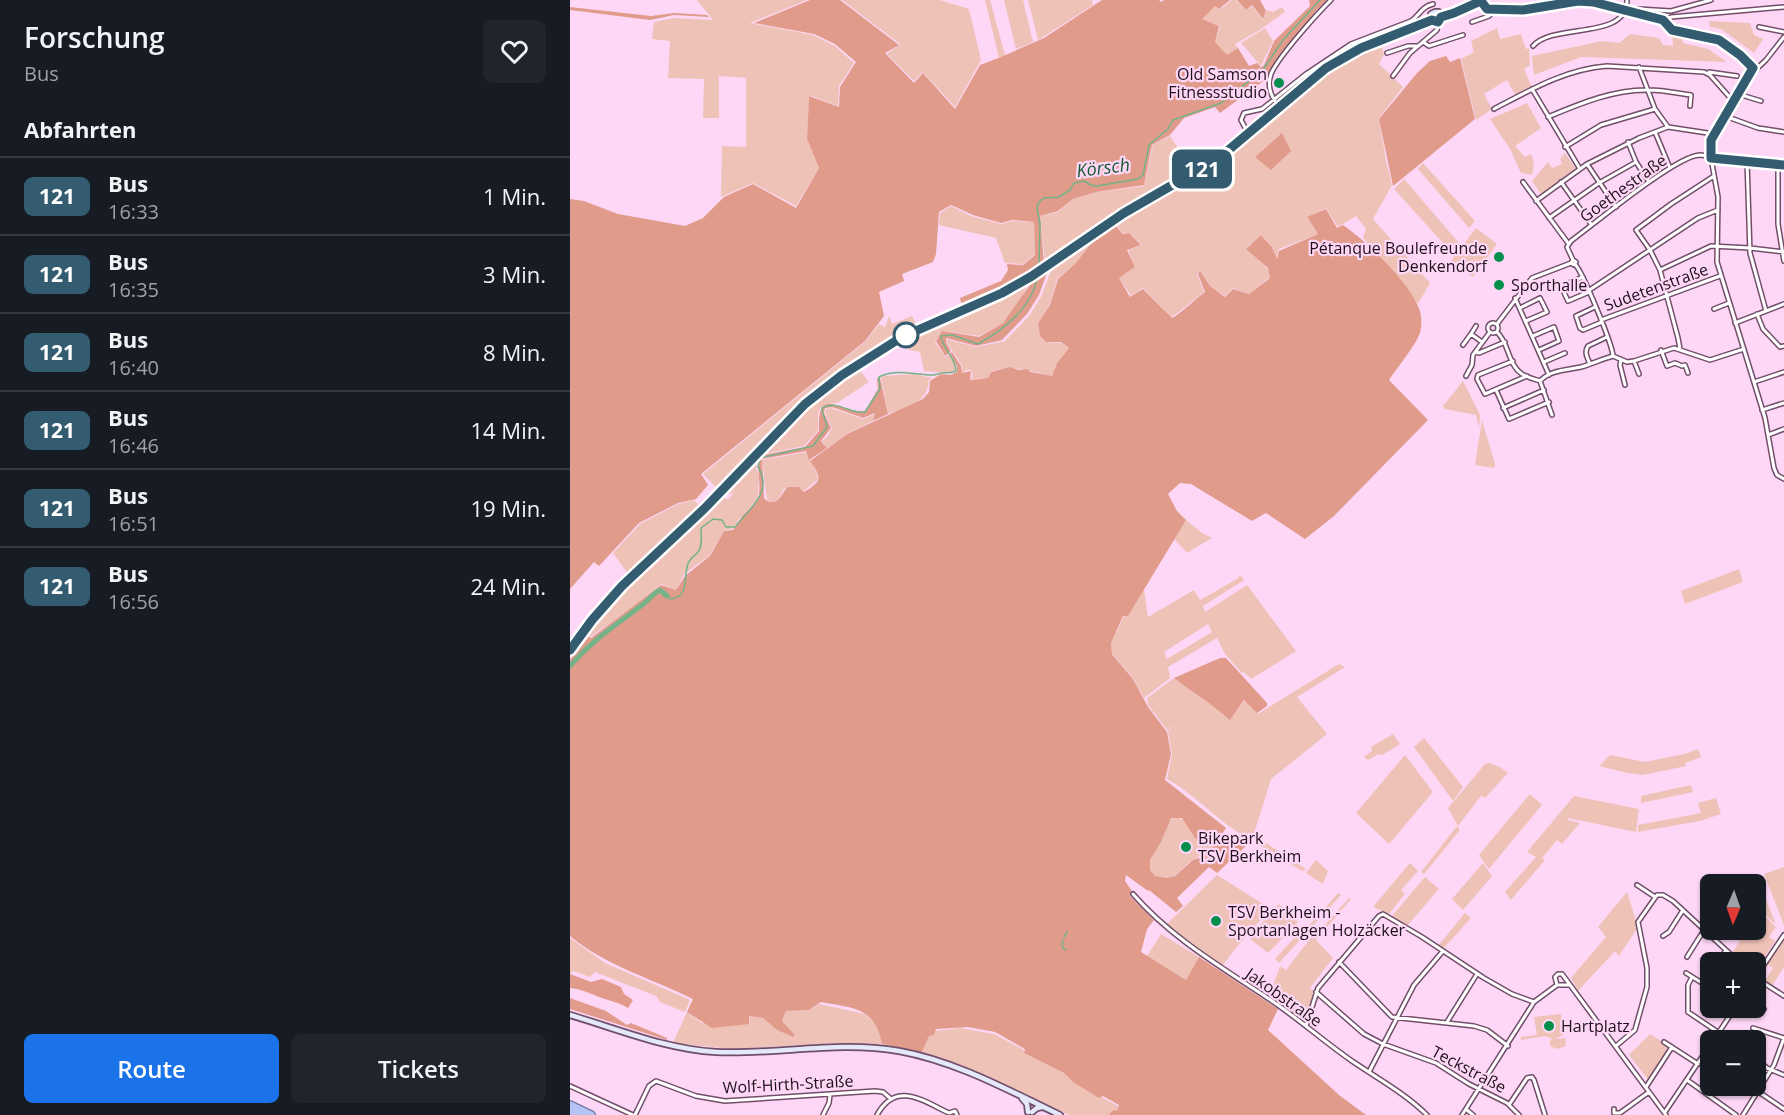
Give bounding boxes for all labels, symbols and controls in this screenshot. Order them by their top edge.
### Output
text: Forschung [24,18,165,56]
button: heart [483,20,546,83]
text: Bus [24,60,59,87]
place label: Old Samson Fitnessstudio [1168,63,1267,103]
marker: Old Samson Fitnessstudio [1272,76,1286,90]
text: Abfahrten [24,114,136,144]
street label: Goethestraße [1575,149,1671,227]
line badge: 121 [1168,150,1236,188]
water label: Körsch [1075,152,1131,182]
text: 121 [1184,155,1220,183]
text: Bus [108,168,148,198]
text: 1 Min. [483,181,546,211]
text: 121 [39,182,75,210]
text: 16:33 [108,198,159,225]
place label: Pétanque Boulefreunde Denkendorf [1309,237,1489,277]
text: Bus [108,246,148,276]
marker: Pétanque Boulefreunde Denkendorf [1492,250,1506,264]
street label: Sudetenstraße [1601,258,1711,316]
text: 3 Min. [483,259,546,289]
text: 121 [39,260,75,288]
place label: Sporthalle [1511,274,1587,296]
text: 16:35 [108,276,159,303]
marker: Sporthalle [1492,278,1506,292]
unlabelled marker [893,322,919,348]
text: Bus [108,324,148,354]
text: 8 Min. [483,337,546,367]
text: 121 [39,338,75,366]
text: 16:40 [108,354,159,381]
text: Bus [108,402,148,432]
text: 14 Min. [471,415,546,445]
text: 121 [39,416,75,444]
text: 16:46 [108,432,159,459]
text: Bus [108,480,148,510]
text: 19 Min. [471,493,546,523]
text: 121 [39,494,75,522]
text: 16:51 [108,510,159,537]
text: Bus [108,558,148,588]
text: 24 Min. [471,571,546,601]
text: 121 [39,572,75,600]
text: 16:56 [108,588,159,615]
place label: Bikepark TSV Berkheim [1198,827,1301,867]
marker: Bikepark TSV Berkheim [1179,840,1193,854]
north arrow [1700,874,1766,940]
map controls [1700,874,1766,1096]
place label: TSV Berkheim - Sportanlagen Holzäcker [1228,901,1406,941]
marker: TSV Berkheim - Sportanlagen Holzäcker [1209,914,1223,928]
button: + [1700,952,1766,1018]
street label: Jakobstraße [1240,961,1327,1031]
place label: Hartplatz [1561,1015,1630,1037]
marker: Hartplatz [1542,1019,1556,1033]
button: − [1700,1030,1766,1096]
button: Route [24,1034,279,1103]
button: Tickets [291,1034,546,1103]
street label: Teckstraße [1428,1040,1510,1098]
street label: Wolf-Hirth-Straße [722,1070,854,1098]

